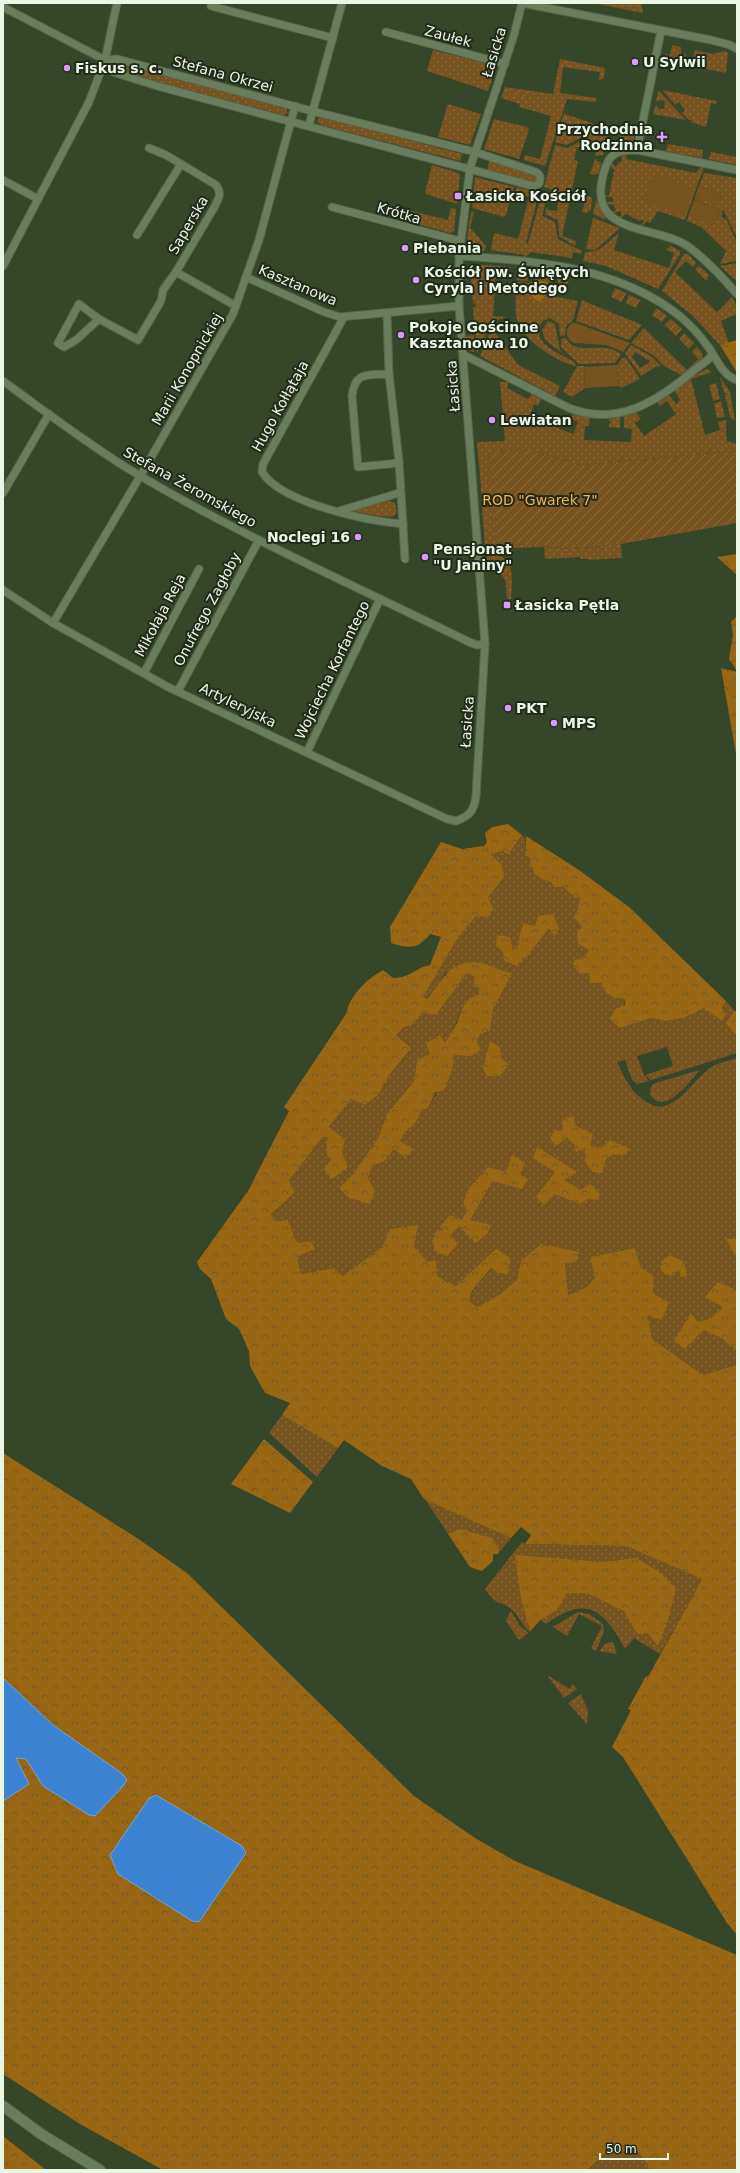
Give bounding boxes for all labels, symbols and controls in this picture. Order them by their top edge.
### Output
street label: Zaułek [423,22,474,50]
street label: Łasicka [478,25,509,80]
street label: Stefana Okrzei [171,53,275,95]
place label: U Sylwii [643,54,706,70]
marker: U Sylwii [630,57,640,67]
place label: Fiskus s. c. [75,60,162,76]
marker: Fiskus s. c. [62,63,72,73]
place label: Przychodnia Rodzinna [556,121,653,153]
marker: Przychodnia Rodzinna [656,131,668,143]
place label: Łasicka Kościół [465,188,587,204]
marker: Łasicka Kościół [453,191,463,201]
street label: Saperska [165,193,211,257]
street label: Krótka [375,199,423,227]
place label: Plebania [413,240,481,256]
marker: Plebania [400,243,410,253]
street label: Kasztanowa [256,261,340,309]
place label: Kościół pw. Świętych Cyryla i Metodego [424,263,589,296]
marker: Kościół pw. Świętych Cyryla i Metodego [411,275,421,285]
street label: Marii Konopnickiej [148,310,226,428]
place label: Pokoje Gościnne Kasztanowa 10 [409,319,539,351]
marker: Pokoje Gościnne Kasztanowa 10 [396,330,406,340]
street label: Hugo Kołłątaja [248,358,312,454]
street label: Łasicka [443,360,463,413]
place label: Lewiatan [500,412,572,428]
marker: Lewiatan [487,415,497,425]
street label: Stefana Żeromskiego [121,443,260,530]
park label: ROD "Gwarek 7" [482,492,598,508]
place label: Noclegi 16 [267,529,350,545]
marker: Noclegi 16 [353,532,363,542]
place label: Pensjonat "U Janiny" [433,541,512,573]
street label: Onufrego Zagłoby [170,549,244,669]
marker: Pensjonat "U Janiny" [420,552,430,562]
street label: Mikołaja Reja [131,571,189,659]
place label: Łasicka Pętla [514,597,619,613]
street label: Wojciecha Korfantego [291,598,373,742]
marker: Łasicka Pętla [502,600,512,610]
street label: Artyleryjska [197,680,279,730]
street label: Łasicka [457,696,477,749]
place label: PKT [516,700,547,716]
marker: PKT [503,703,513,713]
place label: MPS [562,715,596,731]
marker: MPS [549,718,559,728]
scale bar [600,2135,668,2161]
text: 50 m [606,2142,637,2156]

